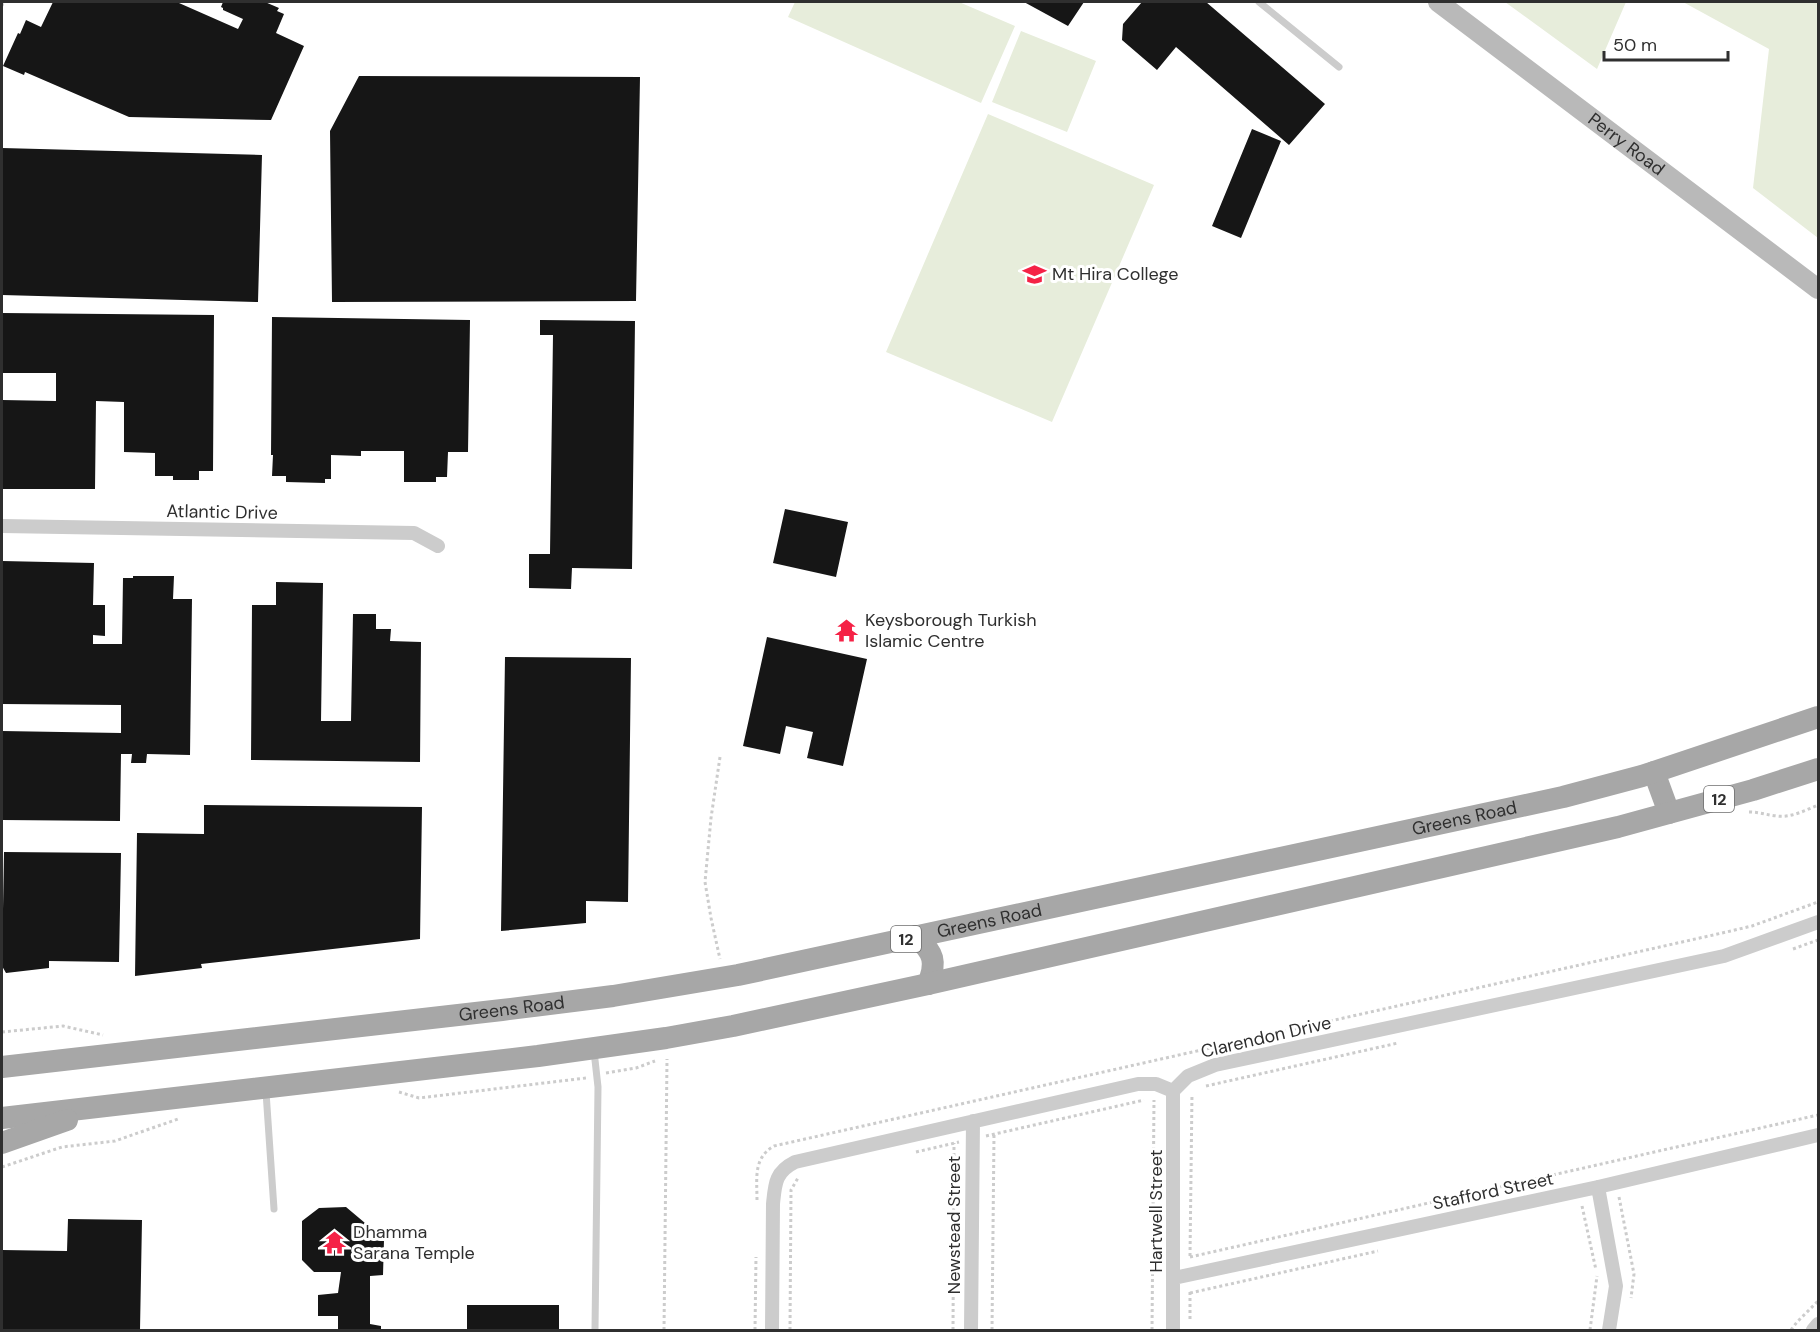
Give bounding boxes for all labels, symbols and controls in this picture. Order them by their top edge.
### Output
scale bar [1604,24,1728,62]
text: 50 m [1613,33,1657,57]
street label: Perry Road [1583,107,1670,181]
school or university icon: Mt Hira College [1021,261,1047,287]
place label: Mt Hira College [1052,262,1179,286]
street label: Atlantic Drive [166,499,278,525]
place label: Keysborough Turkish Islamic Centre [865,608,1037,653]
temple icon: Keysborough Turkish Islamic Centre [834,617,860,643]
road number: 12 [1704,786,1734,812]
street label: Greens Road [1410,795,1519,841]
street label: Greens Road [935,898,1044,944]
road number: 12 [891,926,921,952]
street label: Greens Road [457,990,566,1027]
street label: Clarendon Drive [1198,1010,1334,1064]
street label: Hartwell Street [1144,1149,1168,1273]
street label: Newstead Street [942,1156,966,1294]
street label: Stafford Street [1430,1166,1556,1216]
place label: Dhamma Sarana Temple [353,1220,475,1265]
temple icon: Dhamma Sarana Temple [322,1229,348,1255]

